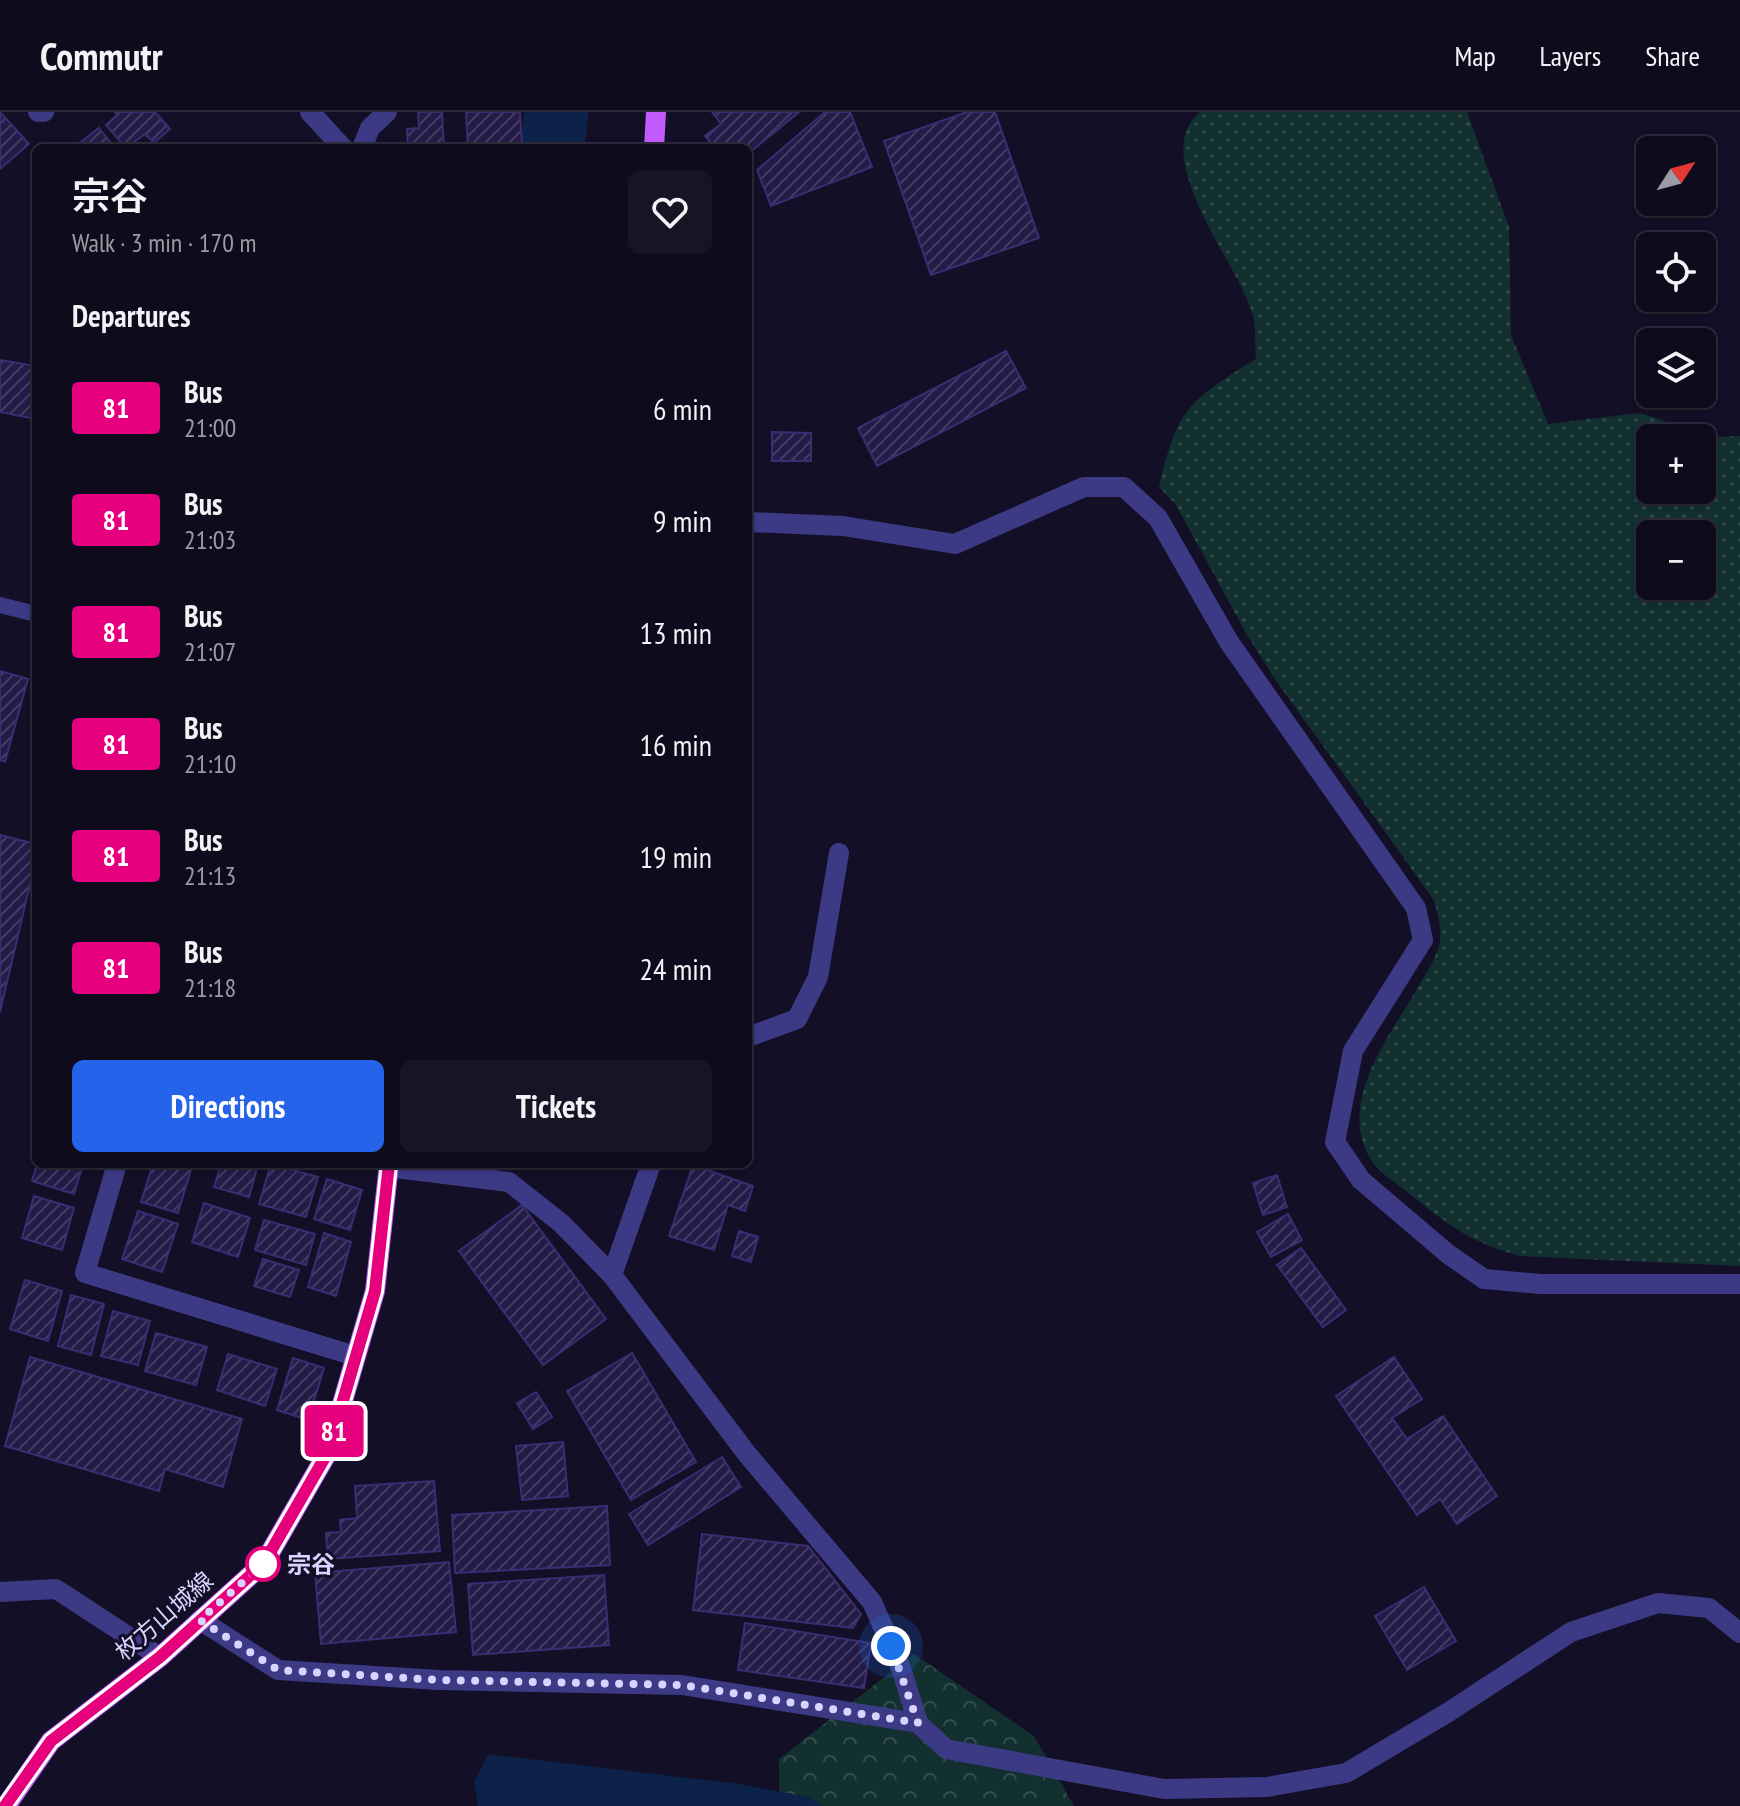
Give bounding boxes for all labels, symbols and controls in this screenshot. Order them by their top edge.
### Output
text: Commutr [40,31,163,80]
text: Map [1454,37,1496,74]
text: Layers [1540,37,1601,74]
text: Share [1645,37,1700,74]
north arrow [1636,136,1716,216]
map controls [1636,136,1716,600]
button: heart [628,170,712,254]
text: 宗谷 [72,171,148,220]
text: Walk · 3 min · 170 m [72,226,256,259]
button: locate [1636,232,1716,312]
text: Departures [72,296,190,335]
button: layers [1636,328,1716,408]
text: Bus [184,372,223,411]
text: 81 [103,389,129,426]
text: 6 min [653,389,712,428]
text: 21:00 [184,411,236,444]
button: + [1636,424,1716,504]
text: Bus [184,484,223,523]
text: 81 [103,501,129,538]
text: 9 min [653,501,712,540]
button: − [1636,520,1716,600]
text: 21:03 [184,523,236,556]
text: Bus [184,596,223,635]
text: 81 [103,613,129,650]
text: 13 min [639,613,712,652]
text: 21:07 [184,635,236,668]
text: Bus [184,708,223,747]
text: 81 [103,725,129,762]
text: 16 min [639,725,712,764]
text: 21:10 [184,747,236,780]
text: Bus [184,820,223,859]
text: 81 [103,837,129,874]
text: 19 min [639,837,712,876]
text: 21:13 [184,859,236,892]
text: Bus [184,932,223,971]
text: 81 [103,949,129,986]
text: 24 min [639,949,712,988]
text: 21:18 [184,971,236,1004]
button: Directions [72,1060,384,1152]
button: Tickets [400,1060,712,1152]
line badge: 81 [298,1405,370,1457]
text: 81 [321,1412,347,1449]
marker: 宗谷 [246,1547,280,1581]
place label: 宗谷 [287,1549,335,1580]
street label: 枚方山城線 [109,1565,219,1667]
your location [871,1626,911,1666]

